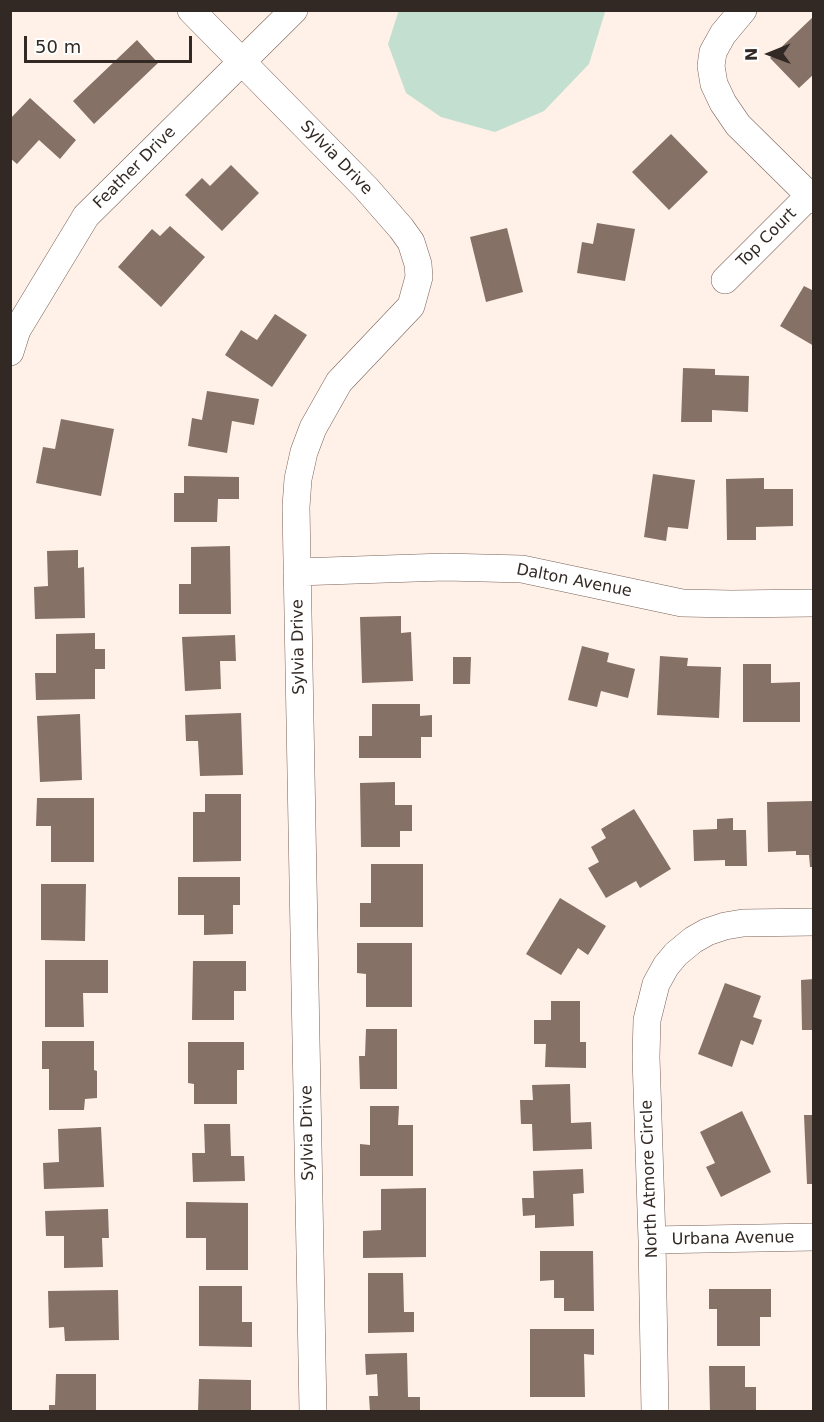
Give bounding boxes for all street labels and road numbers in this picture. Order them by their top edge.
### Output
street label: Sylvia Drive [296,117,376,199]
street label: Feather Drive [90,123,180,213]
street label: Top Court [733,204,801,272]
street label: Dalton Avenue [515,560,633,602]
street label: Sylvia Drive [289,599,309,695]
street label: Sylvia Drive [298,1085,318,1181]
street label: North Atmore Circle [638,1100,662,1258]
street label: Urbana Avenue [671,1228,795,1250]

